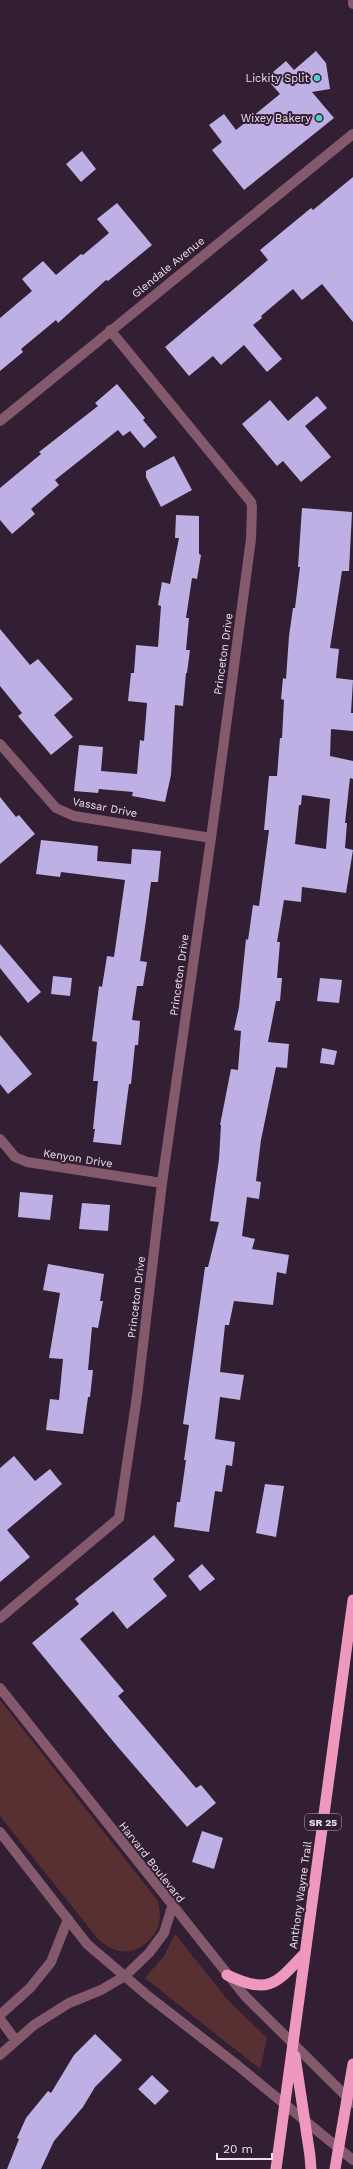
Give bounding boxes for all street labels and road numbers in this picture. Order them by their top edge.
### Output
street label: Glendale Avenue [129,234,207,301]
street label: Princeton Drive [211,612,236,696]
street label: Vassar Drive [71,795,138,820]
street label: Princeton Drive [167,933,192,1017]
street label: Kenyon Drive [42,1147,113,1170]
street label: Princeton Drive [125,1255,148,1339]
road number: SR 25 [305,1814,341,1830]
street label: Harvard Boulevard [116,1819,187,1905]
street label: Anthony Wayne Trail [286,1840,315,1950]

